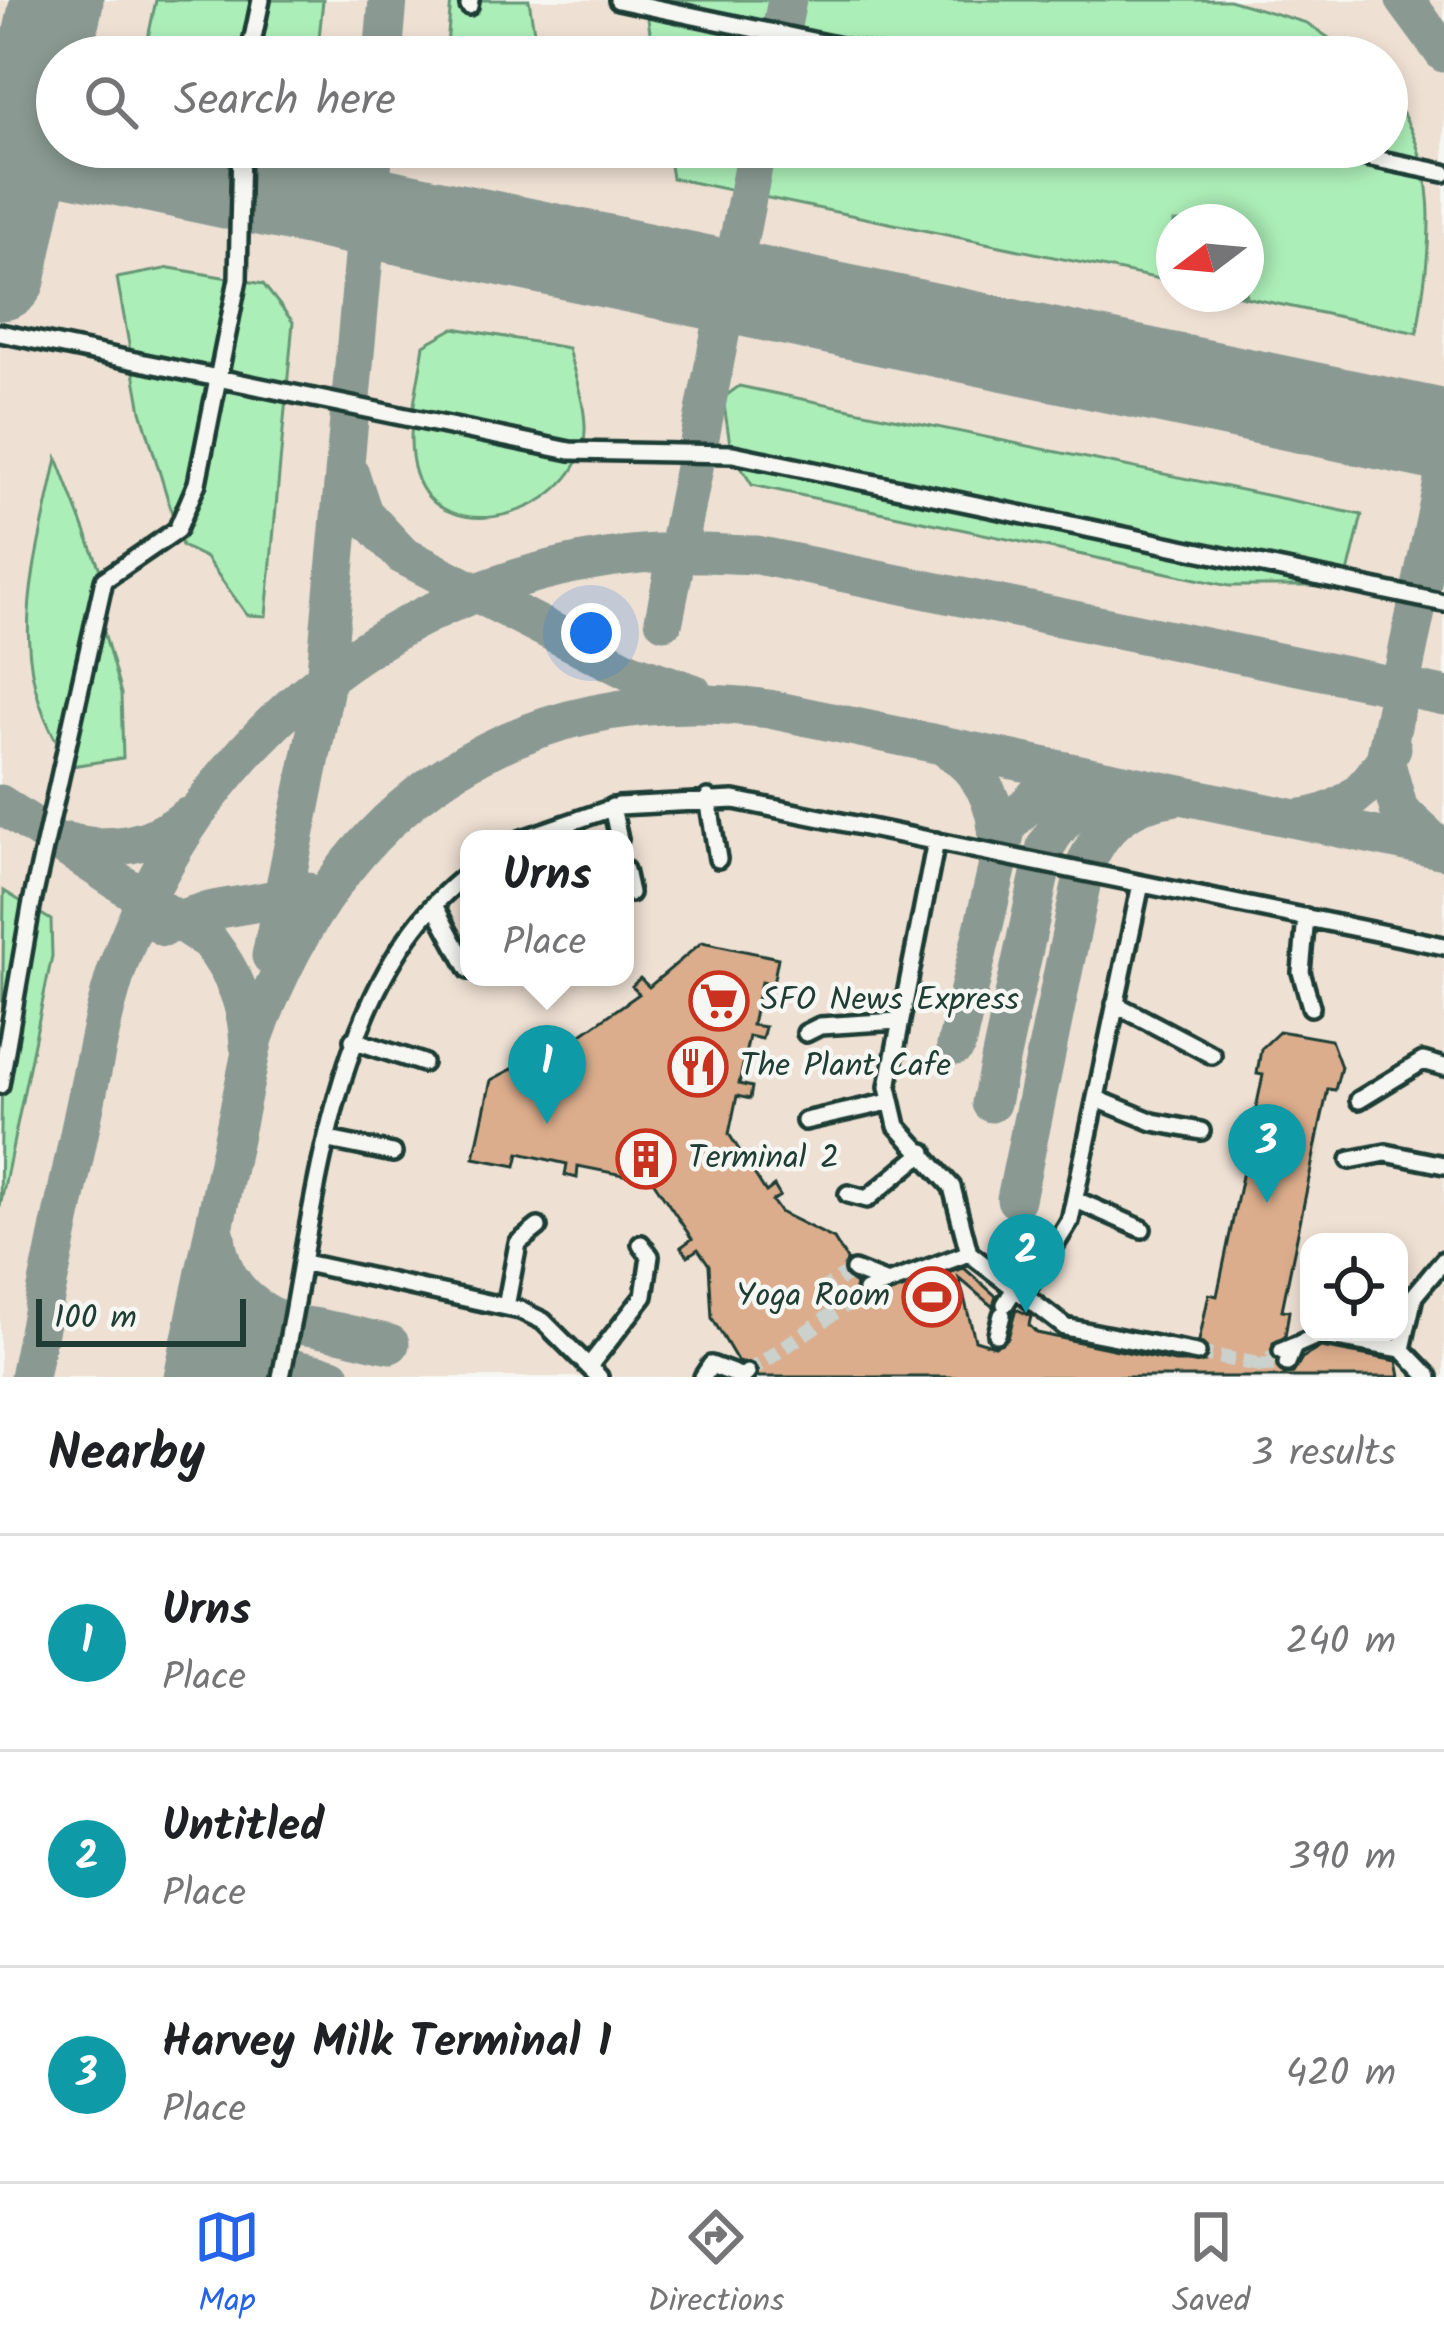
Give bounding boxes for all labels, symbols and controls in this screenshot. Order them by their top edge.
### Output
search box [36,36,1408,168]
text: Search here [174,66,396,138]
icon: search [78,69,144,135]
north arrow [1156,204,1264,312]
your location [561,603,621,663]
popup [460,830,634,986]
text: Urns [502,841,592,913]
text: Place [502,913,586,975]
supermarket icon: SFO News Express [688,970,750,1032]
place label: SFO News Express [761,975,1019,1028]
pin: 1 [508,1025,586,1124]
restaurant icon: The Plant Cafe [667,1036,729,1098]
place label: The Plant Cafe [740,1041,951,1094]
pin: 3 [1228,1104,1306,1203]
building icon: Terminal 2 [615,1128,677,1190]
place label: Terminal 2 [688,1133,839,1186]
pin: 2 [987,1214,1065,1313]
map controls [1300,1233,1408,1341]
button: locate [1300,1233,1408,1341]
sports icon: Yoga Room [901,1266,963,1328]
place label: Yoga Room [736,1271,890,1324]
scale bar [36,1293,246,1346]
text: 100 m [54,1293,137,1346]
text: Nearby [48,1415,205,1496]
text: 3 results [1251,1424,1396,1486]
text: Urns [162,1576,251,1648]
text: 1 [81,1612,93,1674]
text: 240 m [1286,1612,1396,1674]
text: Place [162,1648,246,1710]
text: Untitled [162,1792,324,1864]
text: 2 [76,1828,98,1890]
text: 390 m [1289,1828,1396,1890]
text: Place [162,1864,246,1926]
text: Harvey Milk Terminal 1 [162,2008,611,2080]
text: 3 [76,2044,98,2106]
text: 420 m [1286,2044,1396,2106]
text: Place [162,2080,246,2142]
tab: Map [194,2204,260,2329]
tab: Directions [647,2204,784,2329]
tab: Saved [1172,2204,1250,2329]

